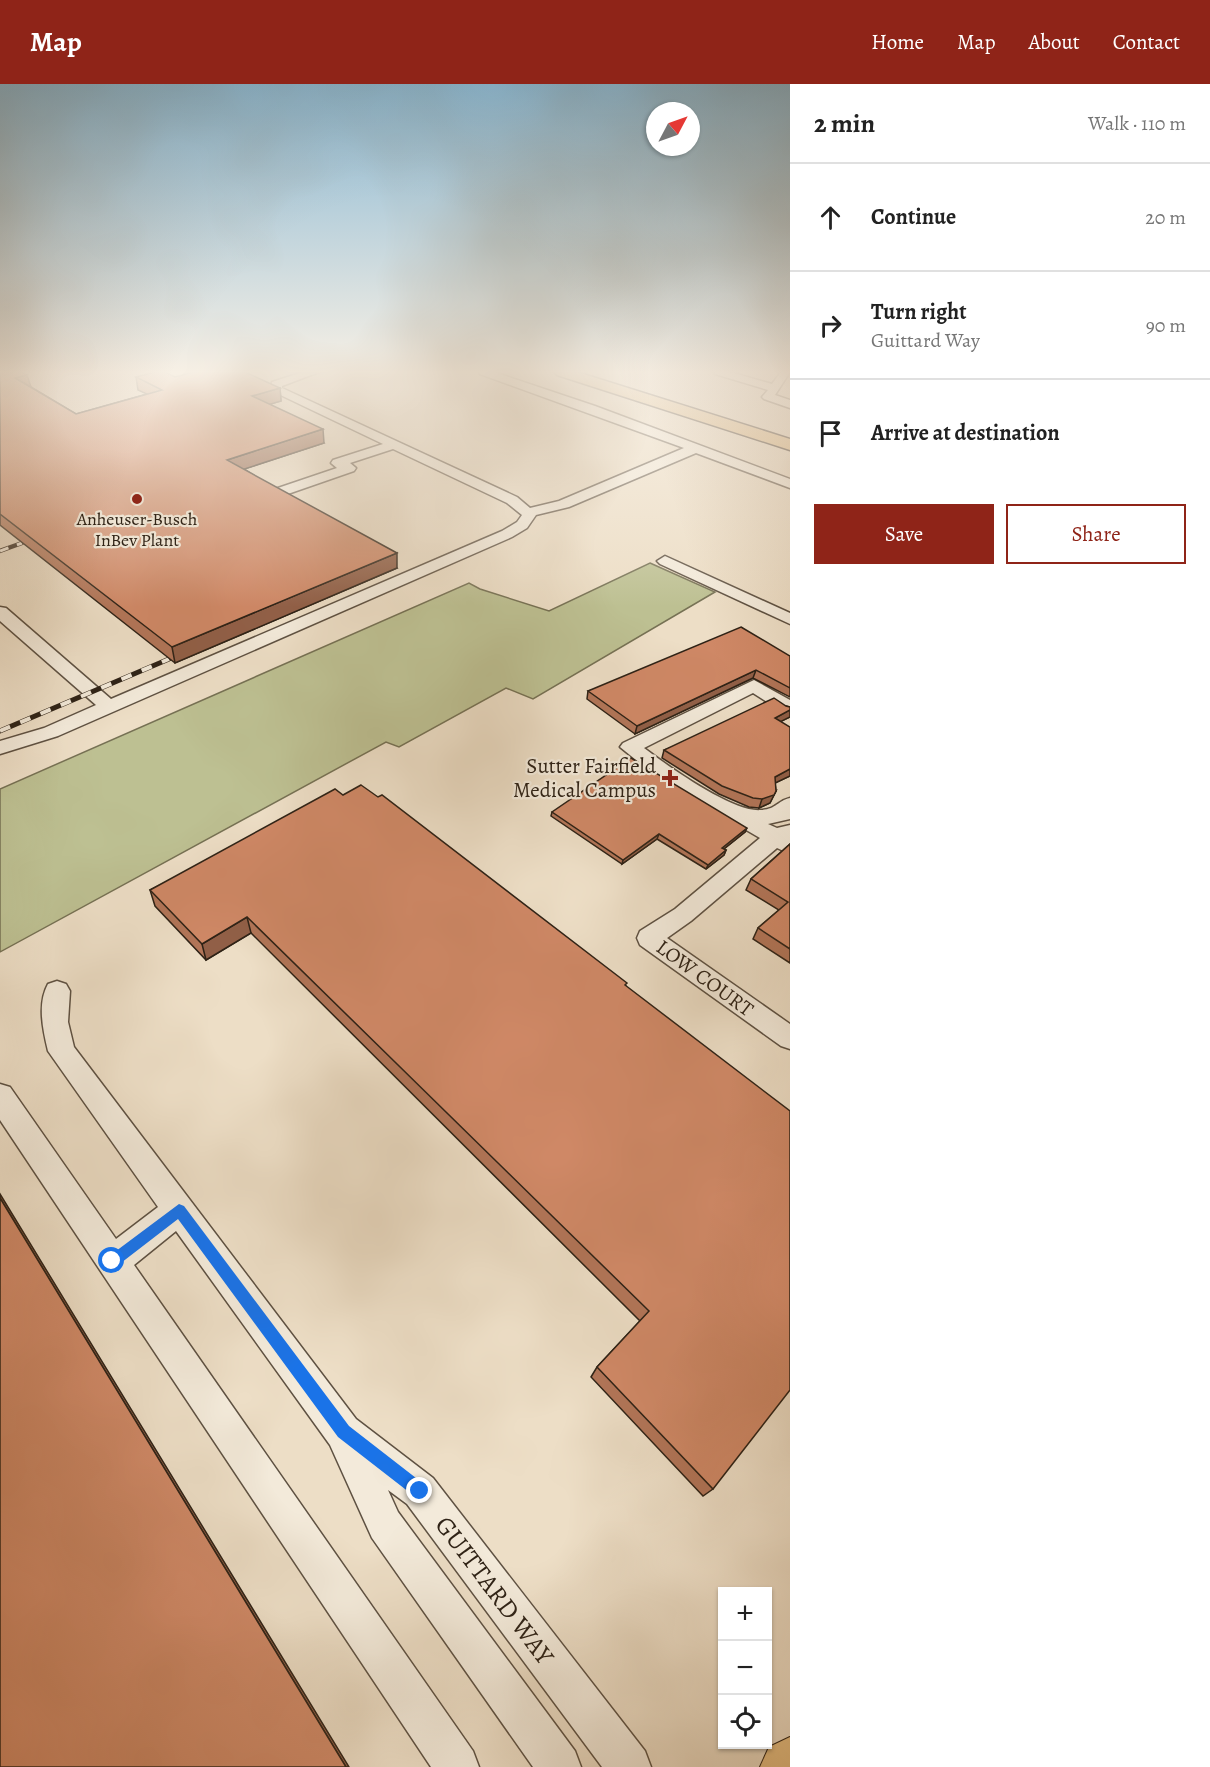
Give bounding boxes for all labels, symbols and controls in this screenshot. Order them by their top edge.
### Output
text: Map [30,23,82,61]
text: Home [871,28,924,56]
text: Map [957,28,995,56]
text: About [1028,28,1080,56]
text: Contact [1113,28,1180,56]
north arrow [646,102,700,156]
text: 2 min [814,106,875,141]
text: Walk · 110 m [1088,110,1186,137]
icon: ahead [814,201,847,234]
text: Continue [871,202,956,232]
text: 20 m [1145,204,1186,231]
text: Turn right [871,297,967,327]
icon: right [814,309,847,342]
text: 90 m [1146,312,1186,339]
text: Guittard Way [871,327,980,354]
icon: arrive [814,417,847,450]
text: Arrive at destination [871,418,1060,448]
marker: Anheuser-Busch InBev Plant [130,492,144,506]
button: Save [814,504,994,564]
button: Share [1006,504,1186,564]
place label: Anheuser-Busch InBev Plant [76,507,198,552]
place label: Sutter Fairfield Medical Campus [513,752,657,804]
marker: Sutter Fairfield Medical Campus [661,769,679,787]
street label: LOW COURT [651,933,760,1023]
route start [98,1247,124,1273]
route end [406,1477,432,1503]
street label: GUITTARD WAY [427,1509,563,1673]
map controls [718,1587,772,1749]
button: + [718,1587,772,1641]
button: − [718,1641,772,1695]
button: locate [718,1695,772,1749]

